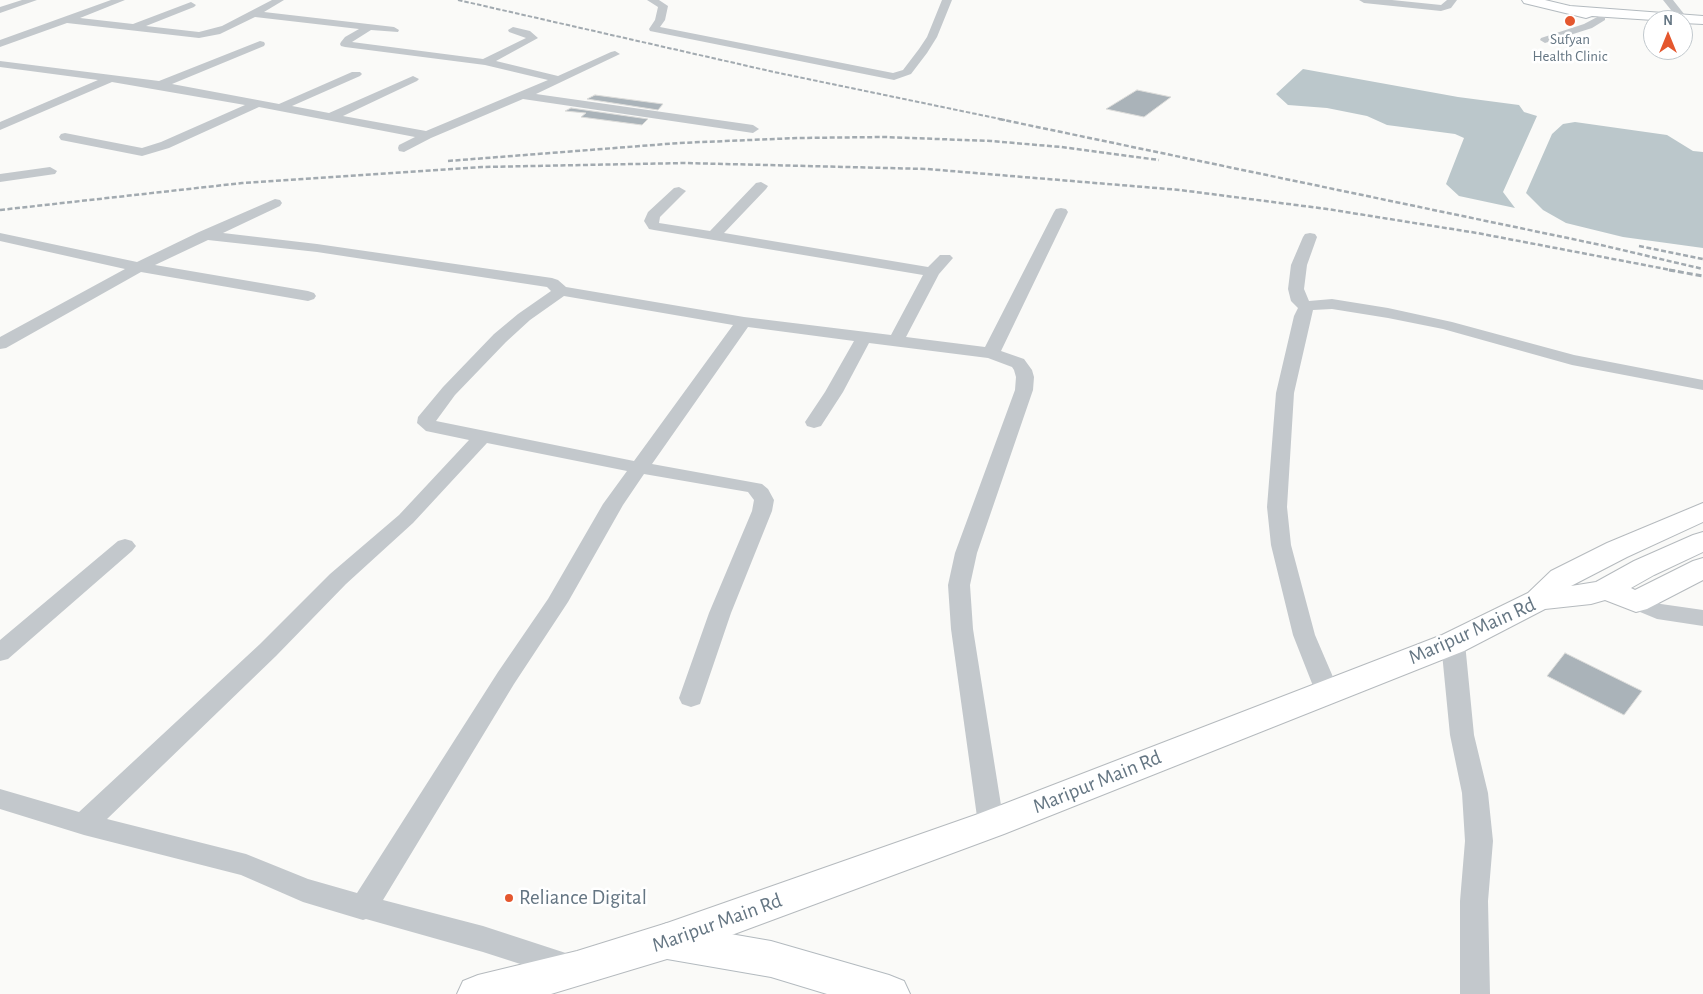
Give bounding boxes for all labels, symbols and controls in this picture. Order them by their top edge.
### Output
north arrow [1643,10,1693,60]
marker: Sufyan Health Clinic [1563,14,1577,28]
text: N [1663,14,1673,28]
place label: Sufyan Health Clinic [1533,30,1607,65]
street label: Maripur Main Rd [1405,592,1539,670]
street label: Maripur Main Rd [1029,745,1165,819]
place label: Reliance Digital [519,885,647,911]
street label: Maripur Main Rd [649,888,785,958]
marker: Reliance Digital [503,892,515,904]

